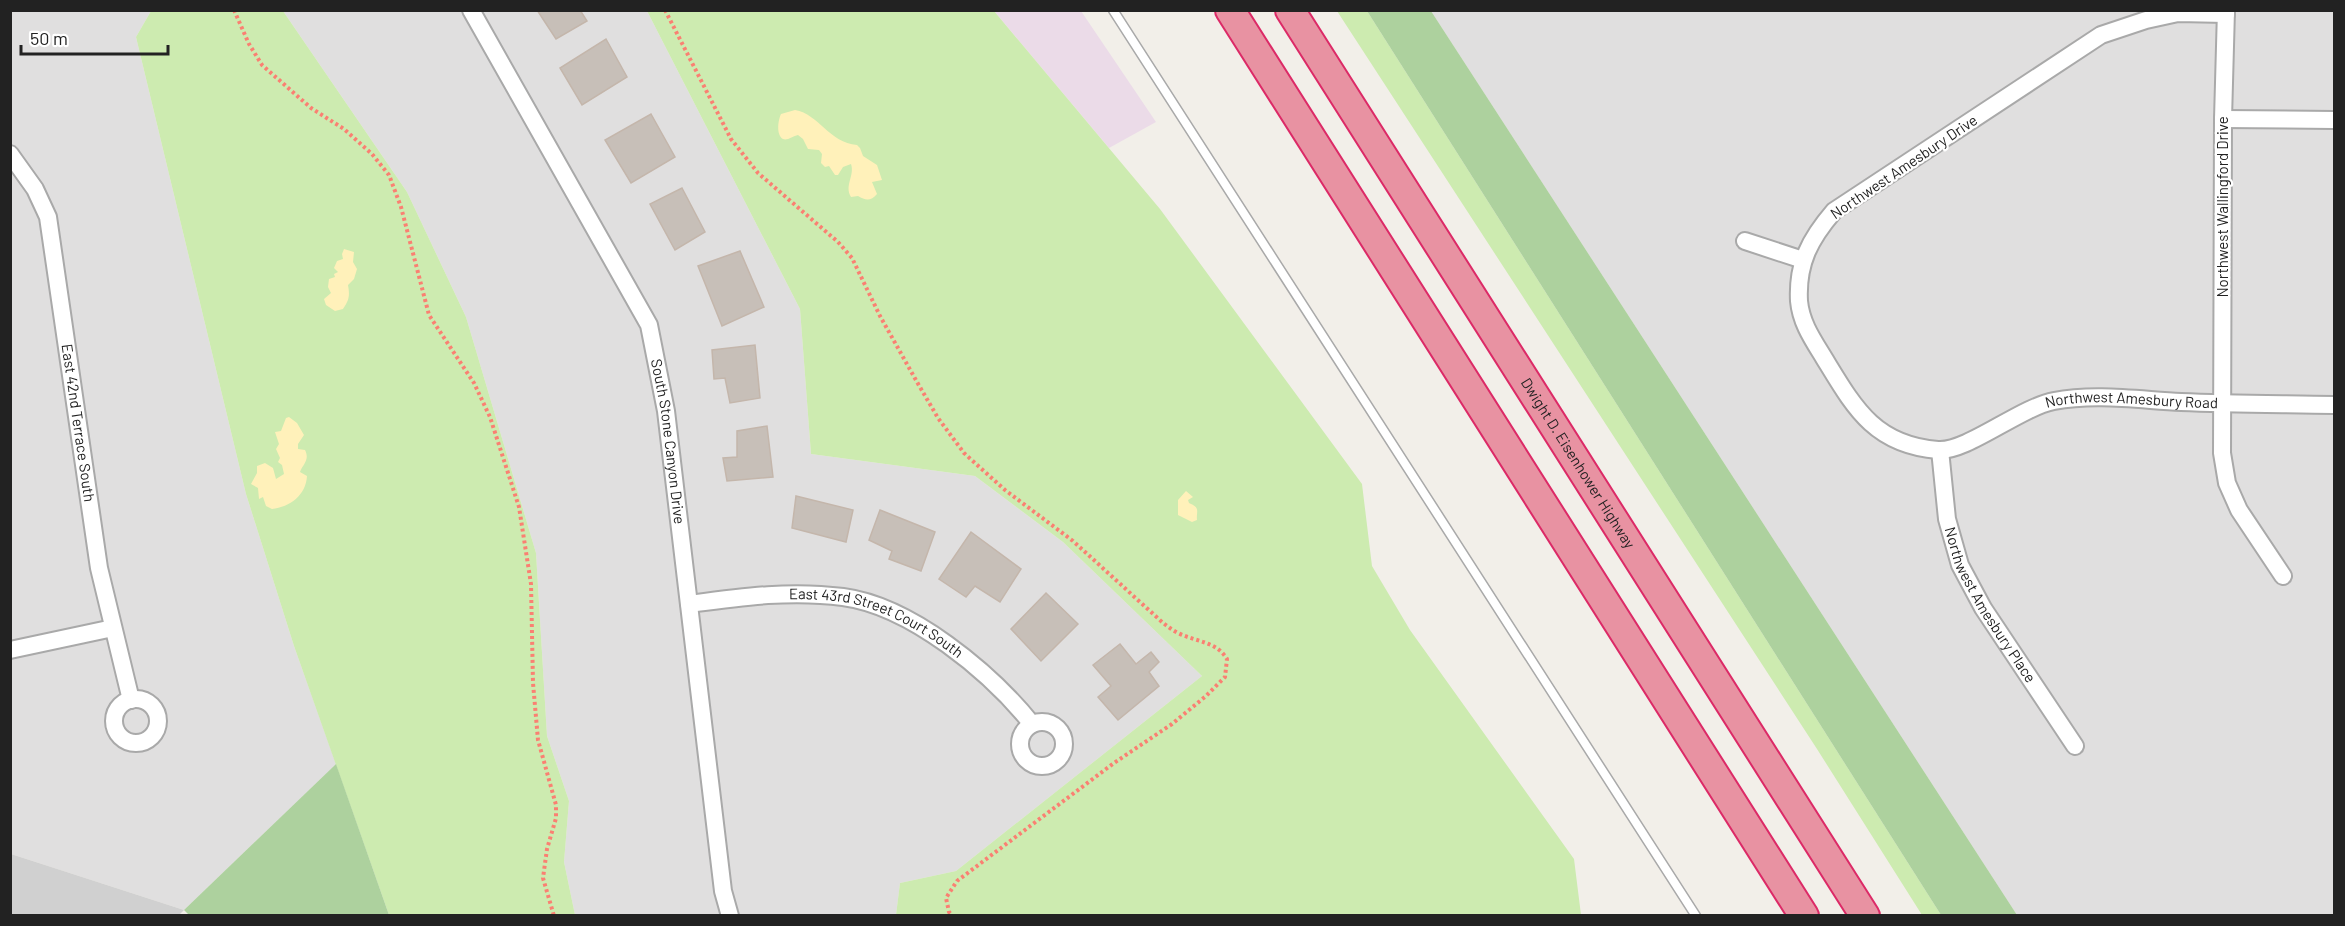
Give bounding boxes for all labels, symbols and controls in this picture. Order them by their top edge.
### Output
scale bar [21,18,168,56]
text: 50 m [30,27,68,49]
street label: Northwest Amesbury Drive [1827,110,1980,222]
street label: Northwest Wallingford Drive [2213,116,2231,298]
street label: East 42nd Terrace South [59,343,99,503]
street label: South Stone Canyon Drive [648,357,689,525]
street label: Dwight D. Eisenhower Highway [1518,374,1639,552]
street label: Northwest Amesbury Road [2043,387,2218,411]
street label: Northwest Amesbury Place [1942,525,2040,686]
street label: East 43rd Street Court South [789,584,967,661]

